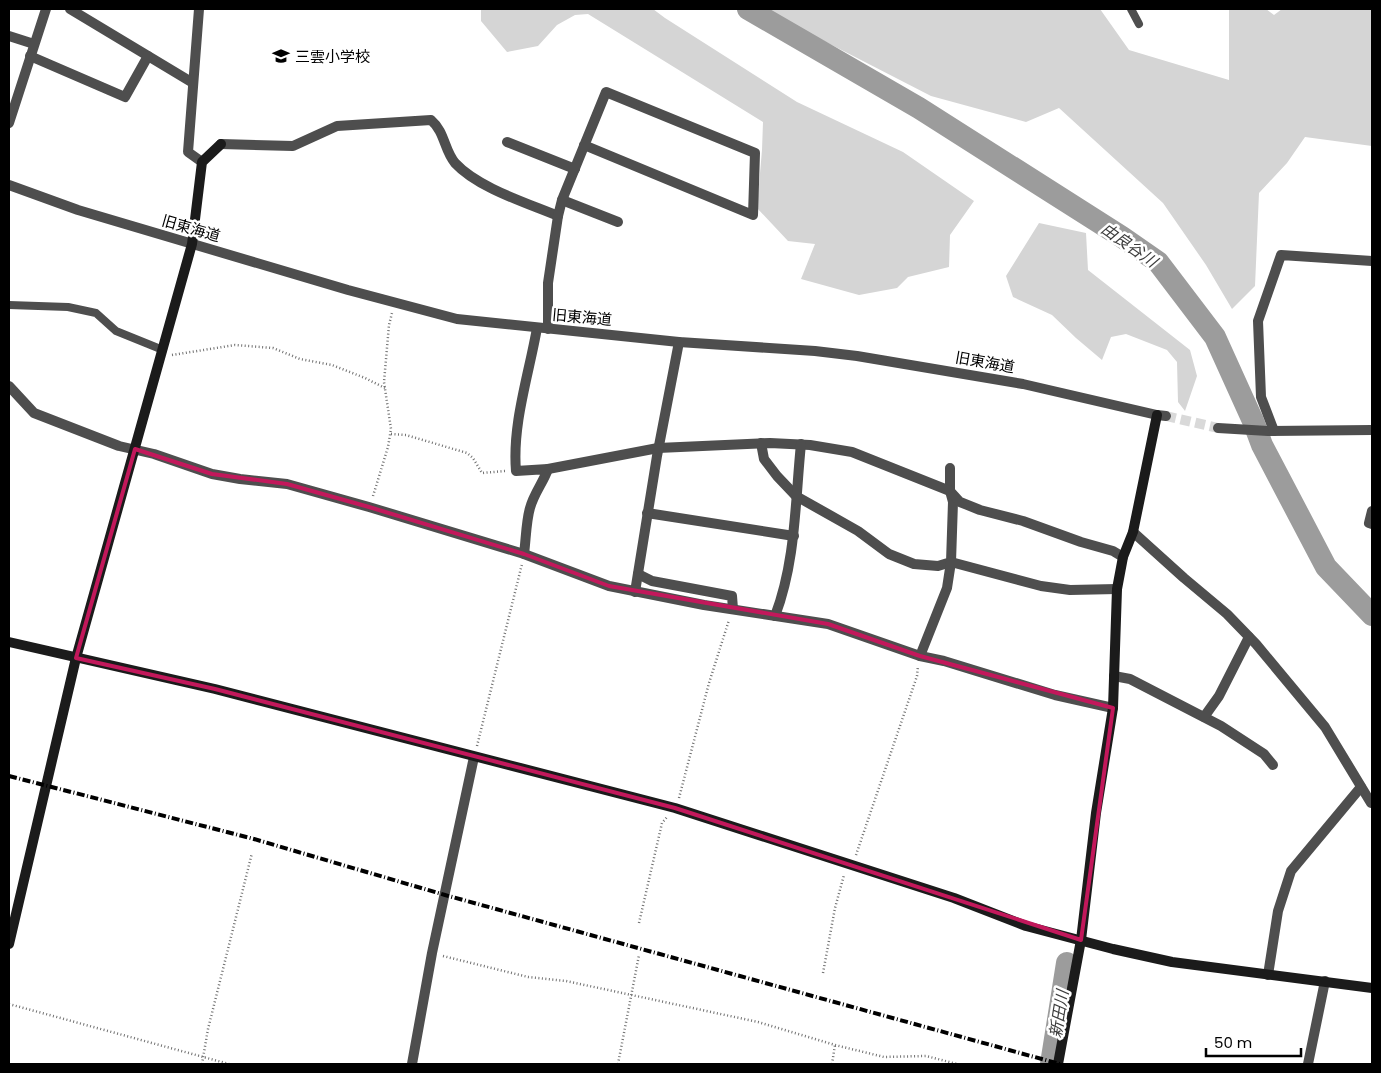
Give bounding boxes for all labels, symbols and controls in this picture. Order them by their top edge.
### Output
school or university icon: 三雲小学校 [271,46,291,66]
place label: 三雲小学校 [295,46,370,67]
street label: 旧東海道 [159,210,223,246]
water label: 由良谷川 [1096,217,1163,274]
street label: 旧東海道 [551,304,613,330]
street label: 旧東海道 [954,346,1016,378]
water label: 新田川 [1044,987,1074,1040]
scale bar [1206,1026,1301,1058]
text: 50 m [1214,1032,1252,1053]

